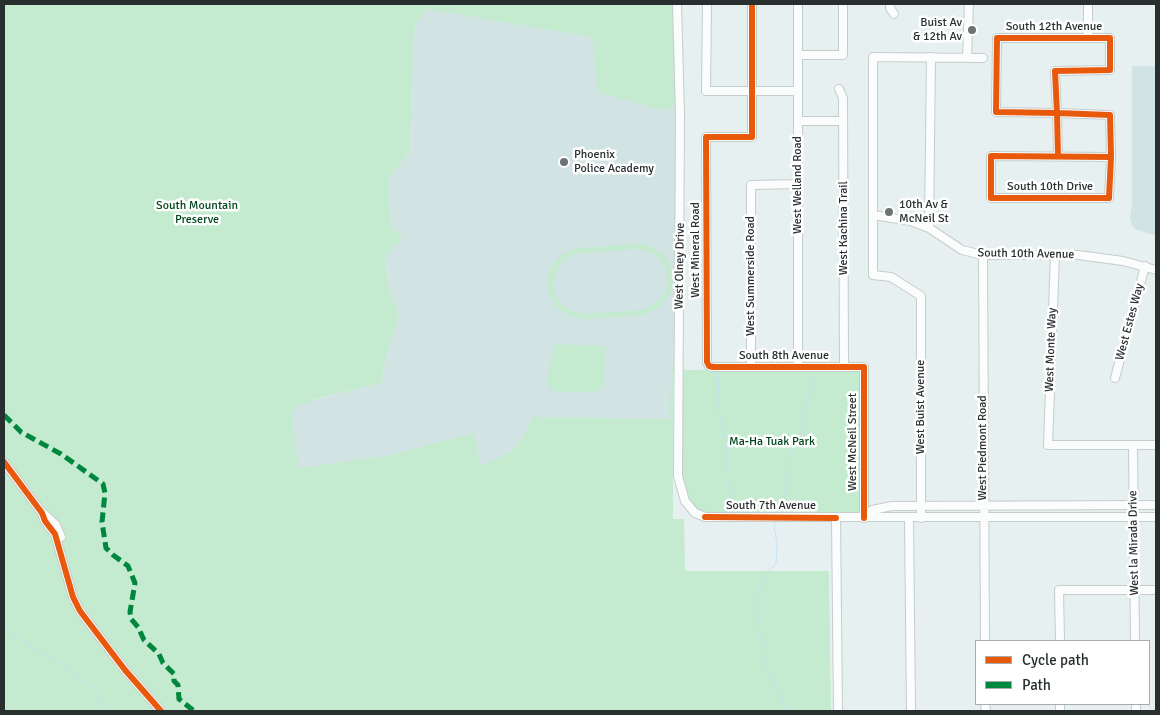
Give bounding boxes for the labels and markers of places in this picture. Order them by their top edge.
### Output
place label: Buist Av & 12th Av [913,16,962,44]
marker: Buist Av & 12th Av [966,24,978,36]
place label: Phoenix Police Academy [574,148,654,176]
marker: Phoenix Police Academy [558,156,570,168]
place label: 10th Av & McNeil St [899,198,949,226]
marker: 10th Av & McNeil St [883,206,895,218]

